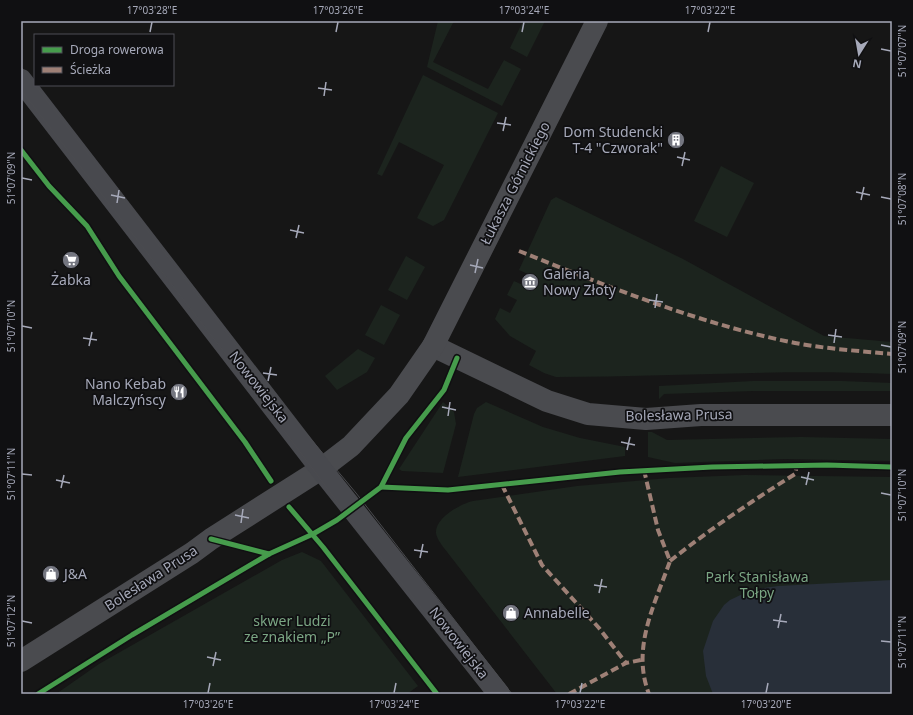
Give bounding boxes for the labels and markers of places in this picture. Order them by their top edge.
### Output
place label: Dom Studencki T-4 "Czworak" [563,122,663,157]
building icon: Dom Studencki T-4 "Czworak" [666,130,686,150]
supermarket icon: Żabka [61,250,81,270]
place label: Galeria Nowy Złoty [543,264,617,299]
place label: Żabka [51,270,91,289]
museum icon: Galeria Nowy Złoty [520,272,540,292]
place label: Nano Kebab Malczyńscy [85,374,167,409]
restaurant icon: Nano Kebab Malczyńscy [169,382,189,402]
shop icon: J&A [41,564,61,584]
place label: J&A [62,564,87,583]
shop icon: Annabelle [501,603,521,623]
place label: Annabelle [524,603,590,622]

